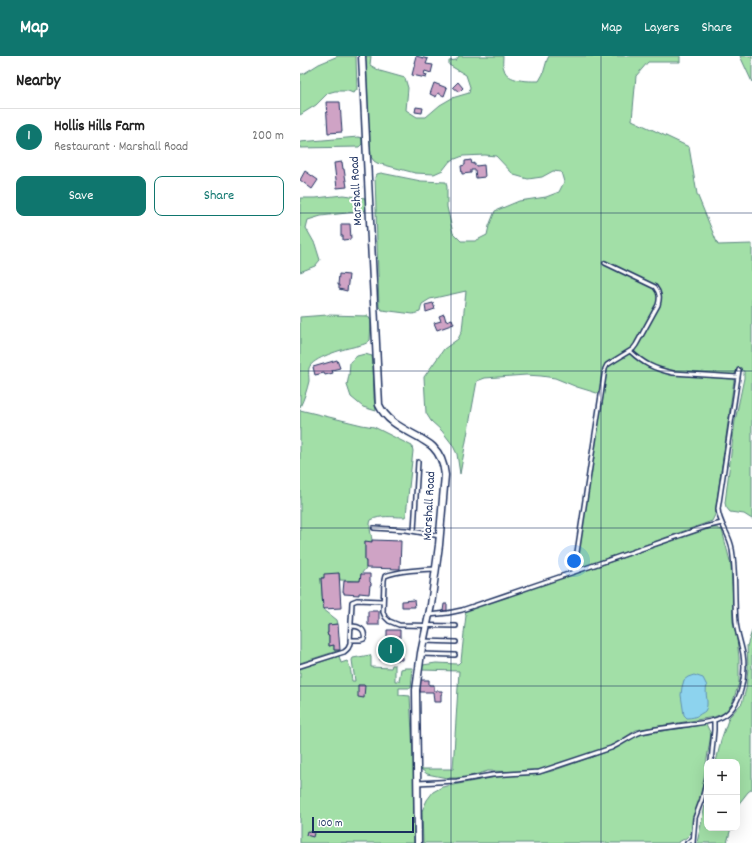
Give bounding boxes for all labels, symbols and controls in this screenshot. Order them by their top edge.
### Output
text: Map [20,15,49,42]
text: Map [601,18,622,38]
text: Layers [644,18,679,38]
text: Share [701,18,732,38]
text: Nearby [16,70,60,94]
text: Hollis Hills Farm [54,116,145,138]
text: 1 [28,127,30,146]
text: 200 m [252,127,284,146]
text: Restaurant · Marshall Road [54,138,188,157]
street label: Marshall Road [346,156,368,226]
button: Save [16,176,146,216]
button: Share [154,176,284,216]
street label: Marshall Road [419,471,441,541]
your location [564,551,584,571]
pin: 1 [378,635,404,665]
map controls [704,759,740,831]
button: + [704,759,740,795]
button: − [704,795,740,831]
scale bar [312,815,414,834]
text: 100 m [318,816,342,832]

